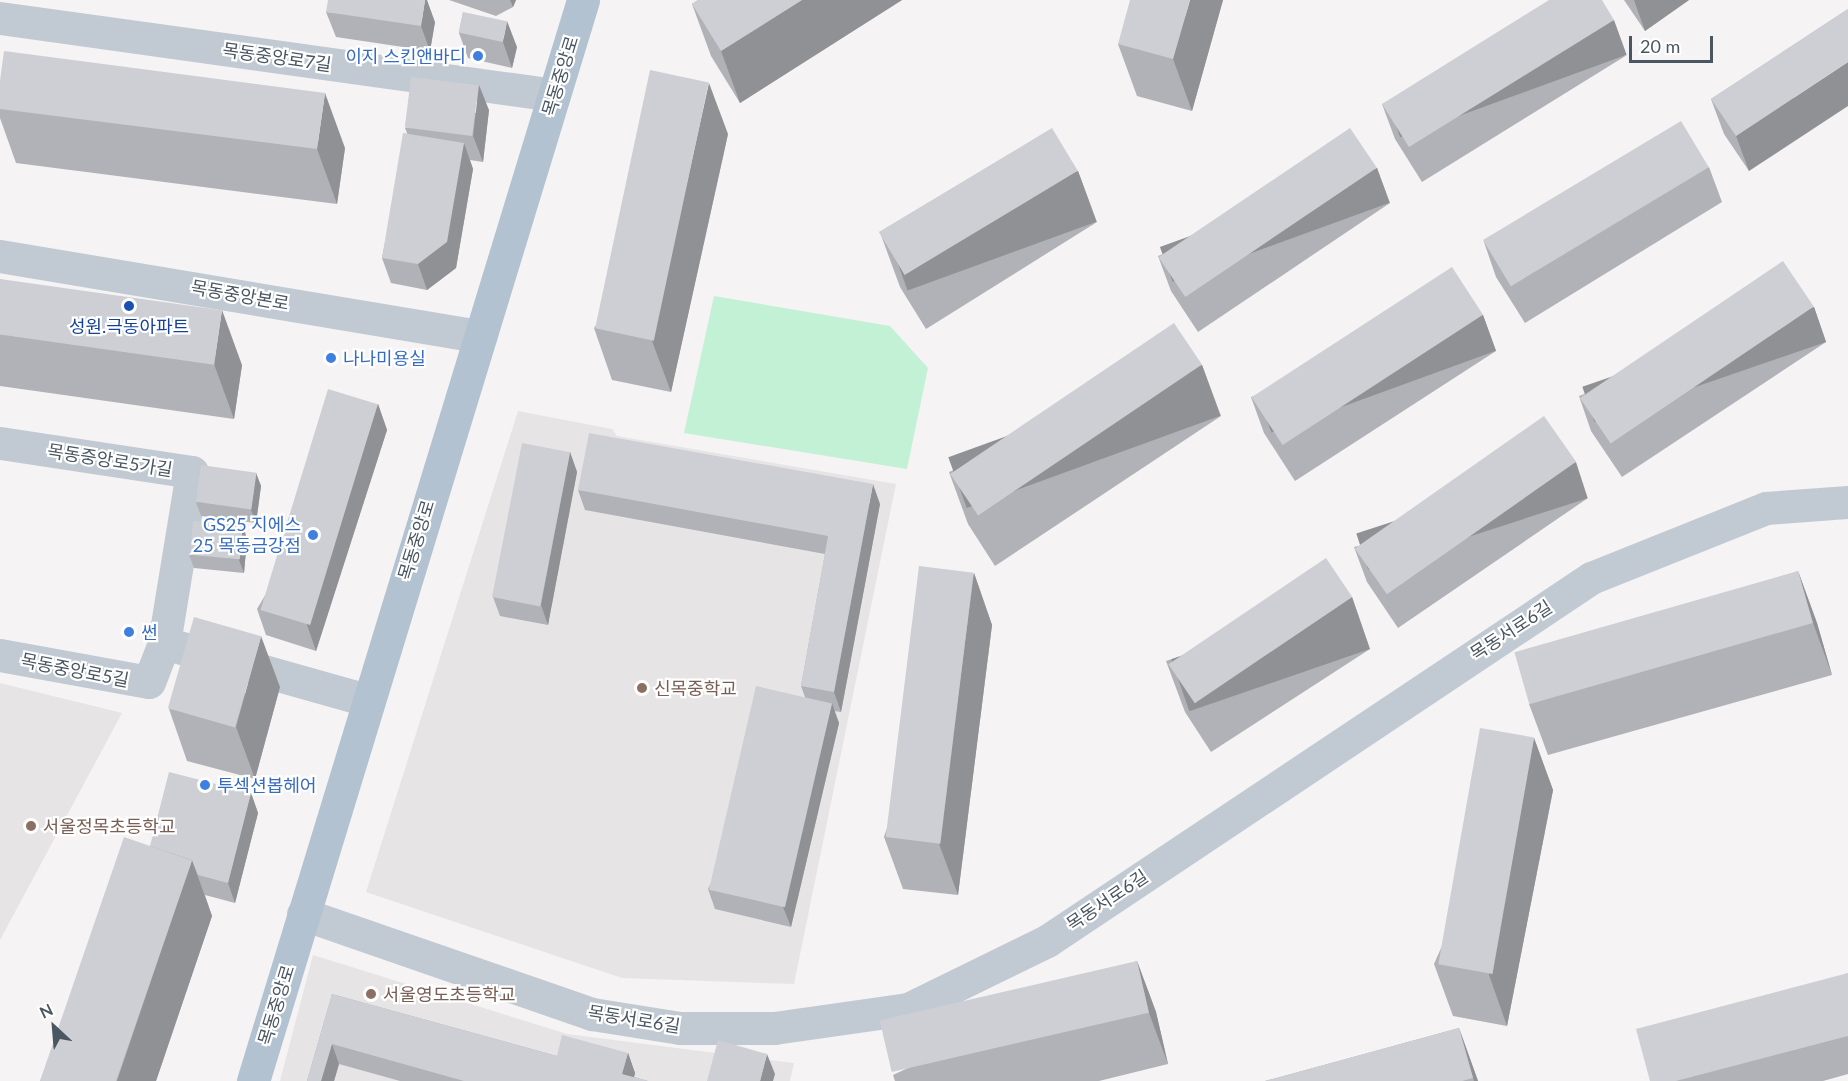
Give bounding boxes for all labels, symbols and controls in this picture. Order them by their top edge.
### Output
scale bar [1632,24,1716,62]
street label: 목동중앙로 [538,33,582,119]
text: 20 m [1640,35,1680,57]
street label: 목동중앙로7길 [221,39,333,75]
place label: 이지 스킨앤바디 [345,45,466,67]
marker: 이지 스킨앤바디 [471,49,485,63]
street label: 목동중앙본로 [189,276,291,314]
marker: 성원.극동아파트 [122,299,136,313]
place label: 성원.극동아파트 [69,315,189,337]
place label: 나나미용실 [343,347,426,369]
marker: 나나미용실 [324,351,338,365]
street label: 목동중앙로5가길 [46,439,174,481]
street label: 목동중앙로 [394,497,438,583]
place label: GS25 지에스 25 목동금강점 [193,514,301,556]
marker: GS25 지에스 25 목동금강점 [306,528,320,542]
street label: 목동서로6길 [1466,596,1556,664]
place label: 썬 [141,621,158,643]
marker: 썬 [122,625,136,639]
street label: 목동중앙로5길 [19,649,131,691]
place label: 신목중학교 [654,677,737,699]
marker: 신목중학교 [635,681,649,695]
place label: 투섹션봅헤어 [217,774,316,796]
marker: 투섹션봅헤어 [198,778,212,792]
place label: 서울정목초등학교 [43,815,175,837]
marker: 서울정목초등학교 [24,819,38,833]
street label: 목동서로6길 [1062,865,1152,935]
street label: 목동중앙로 [254,962,298,1048]
place label: 서울영도초등학교 [383,983,515,1005]
marker: 서울영도초등학교 [364,987,378,1001]
north arrow [24,997,84,1057]
text: N [36,999,56,1022]
street label: 목동서로6길 [586,1001,682,1037]

